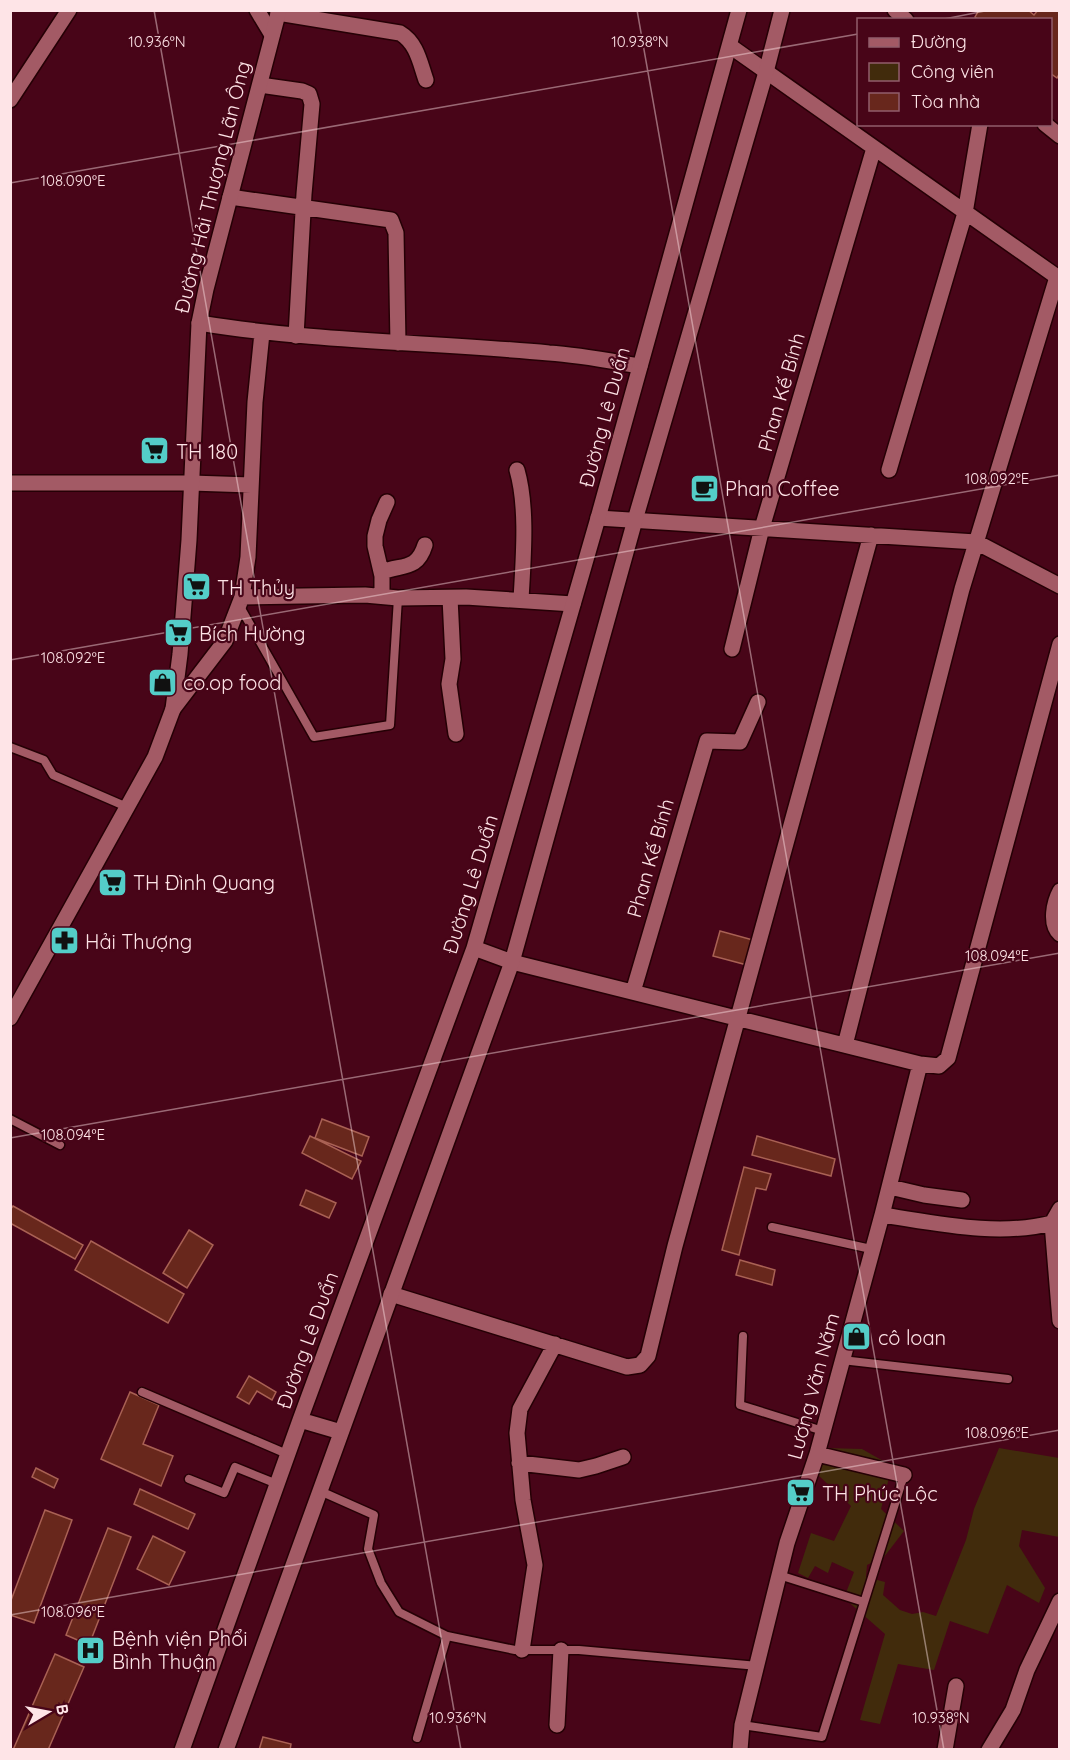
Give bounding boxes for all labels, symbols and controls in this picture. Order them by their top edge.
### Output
legend [857,18,1052,126]
text: Đường [911,30,967,53]
text: 10.936°N [128,32,186,51]
text: 10.938°N [611,32,669,51]
street label: Đường Hải Thượng Lãn Ông [169,58,255,316]
text: Công viên [911,60,994,83]
text: Tòa nhà [911,90,980,113]
text: 108.090°E [40,171,106,190]
street label: Phan Kế Bính [752,330,810,454]
street label: Đường Lê Duẩn [573,344,635,490]
supermarket icon: TH 180 [139,435,171,467]
place label: TH 180 [176,439,238,464]
text: 108.092°E [965,469,1029,488]
cafe icon: Phan Coffee [688,472,720,504]
place label: Phan Coffee [725,476,840,501]
supermarket icon: TH Thủy [180,571,212,603]
place label: TH Thủy [217,575,295,600]
supermarket icon: Bích Hường [162,617,194,649]
place label: Bích Hường [199,621,305,646]
text: 108.092°E [41,648,105,667]
shop icon: co.op food [146,666,178,698]
place label: co.op food [183,670,281,695]
street label: Phan Kế Bính [621,796,679,920]
street label: Đường Lê Duẩn [437,811,503,957]
supermarket icon: TH Đình Quang [96,866,128,898]
place label: TH Đình Quang [133,870,275,895]
pharmacy icon: Hải Thượng [48,925,80,957]
place label: Hải Thượng [85,929,192,954]
text: 108.094°E [965,946,1029,965]
text: 108.094°E [41,1125,105,1144]
street label: Đường Lê Duẩn [271,1268,343,1412]
street label: Lương Văn Năm [781,1310,845,1462]
shop icon: cô loan [841,1321,873,1353]
place label: cô loan [878,1325,946,1350]
text: 108.096°E [965,1423,1029,1442]
supermarket icon: TH Phúc Lộc [785,1477,817,1509]
place label: TH Phúc Lộc [822,1481,938,1506]
text: 108.096°E [41,1602,105,1621]
place label: Bệnh viện Phổi Bình Thuận [112,1626,248,1674]
hospital icon: Bệnh viện Phổi Bình Thuận [75,1634,107,1666]
north arrow [18,1682,78,1742]
text: B [52,1702,74,1716]
text: 10.936°N [429,1708,487,1727]
text: 10.938°N [912,1708,970,1727]

